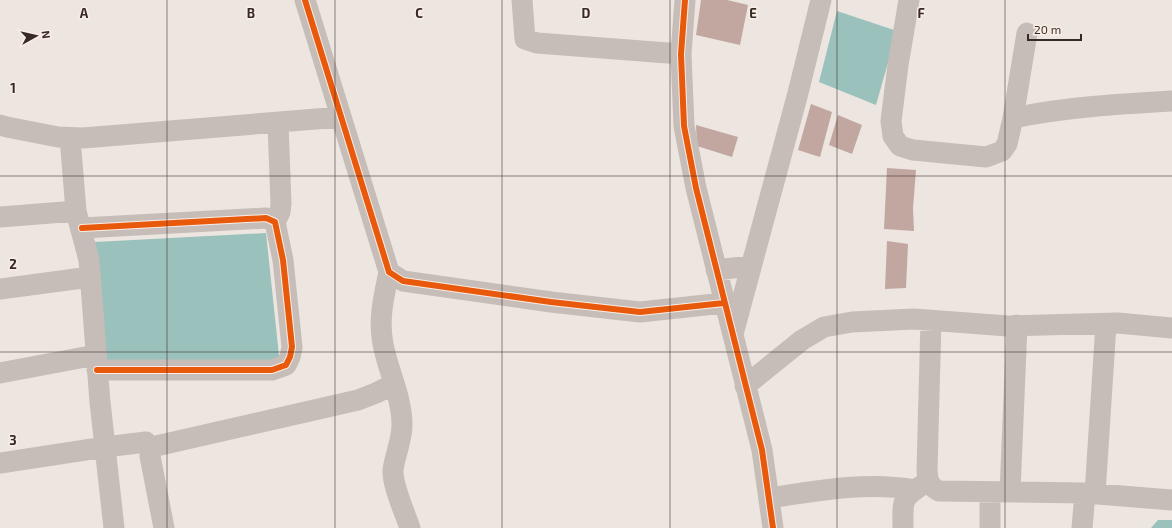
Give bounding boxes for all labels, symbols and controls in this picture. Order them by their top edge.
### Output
text: A [80,5,89,21]
text: B [247,5,255,21]
text: C [415,5,423,21]
text: D [582,5,591,21]
text: E [749,5,757,21]
text: F [917,5,925,21]
north arrow [16,16,56,56]
scale bar [1028,16,1081,42]
text: 20 m [1034,22,1061,36]
text: N [39,30,53,39]
text: 1 [10,80,16,96]
text: 2 [9,256,17,272]
text: 3 [9,432,17,448]

